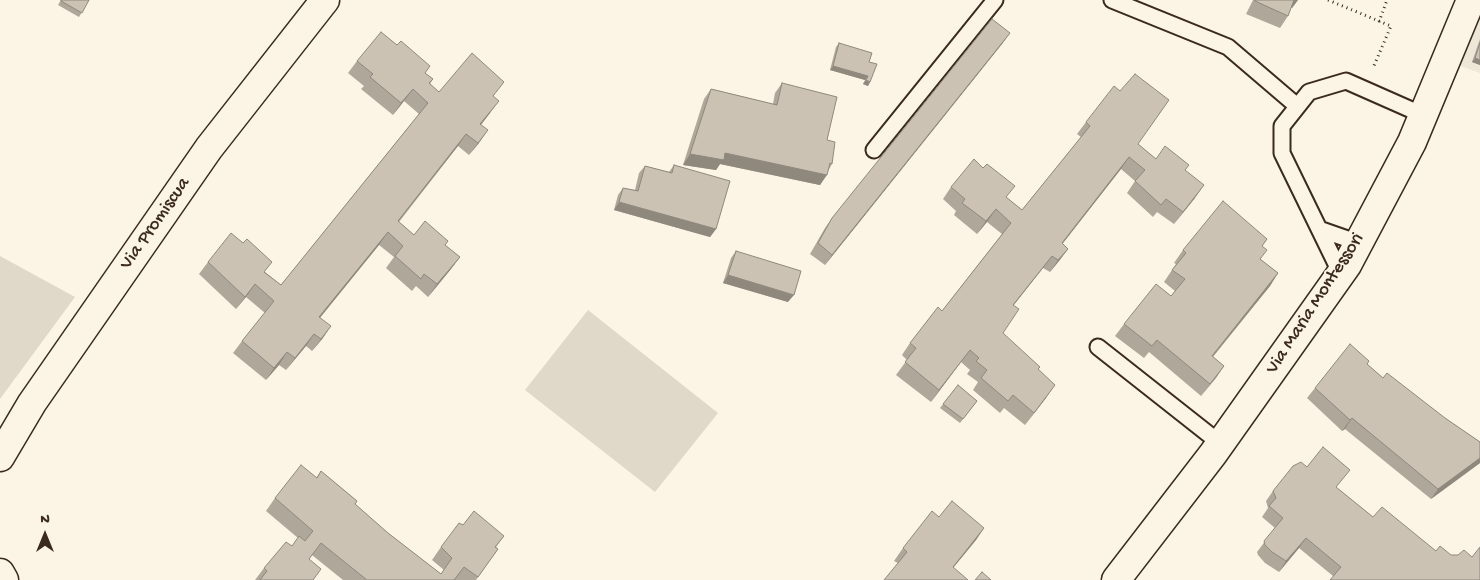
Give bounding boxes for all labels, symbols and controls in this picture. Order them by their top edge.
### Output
street label: Via Promiscua [116,174,196,274]
street label: Via Maria Montessori [1262,229,1370,379]
north arrow [20,510,70,560]
text: N [40,511,50,528]

